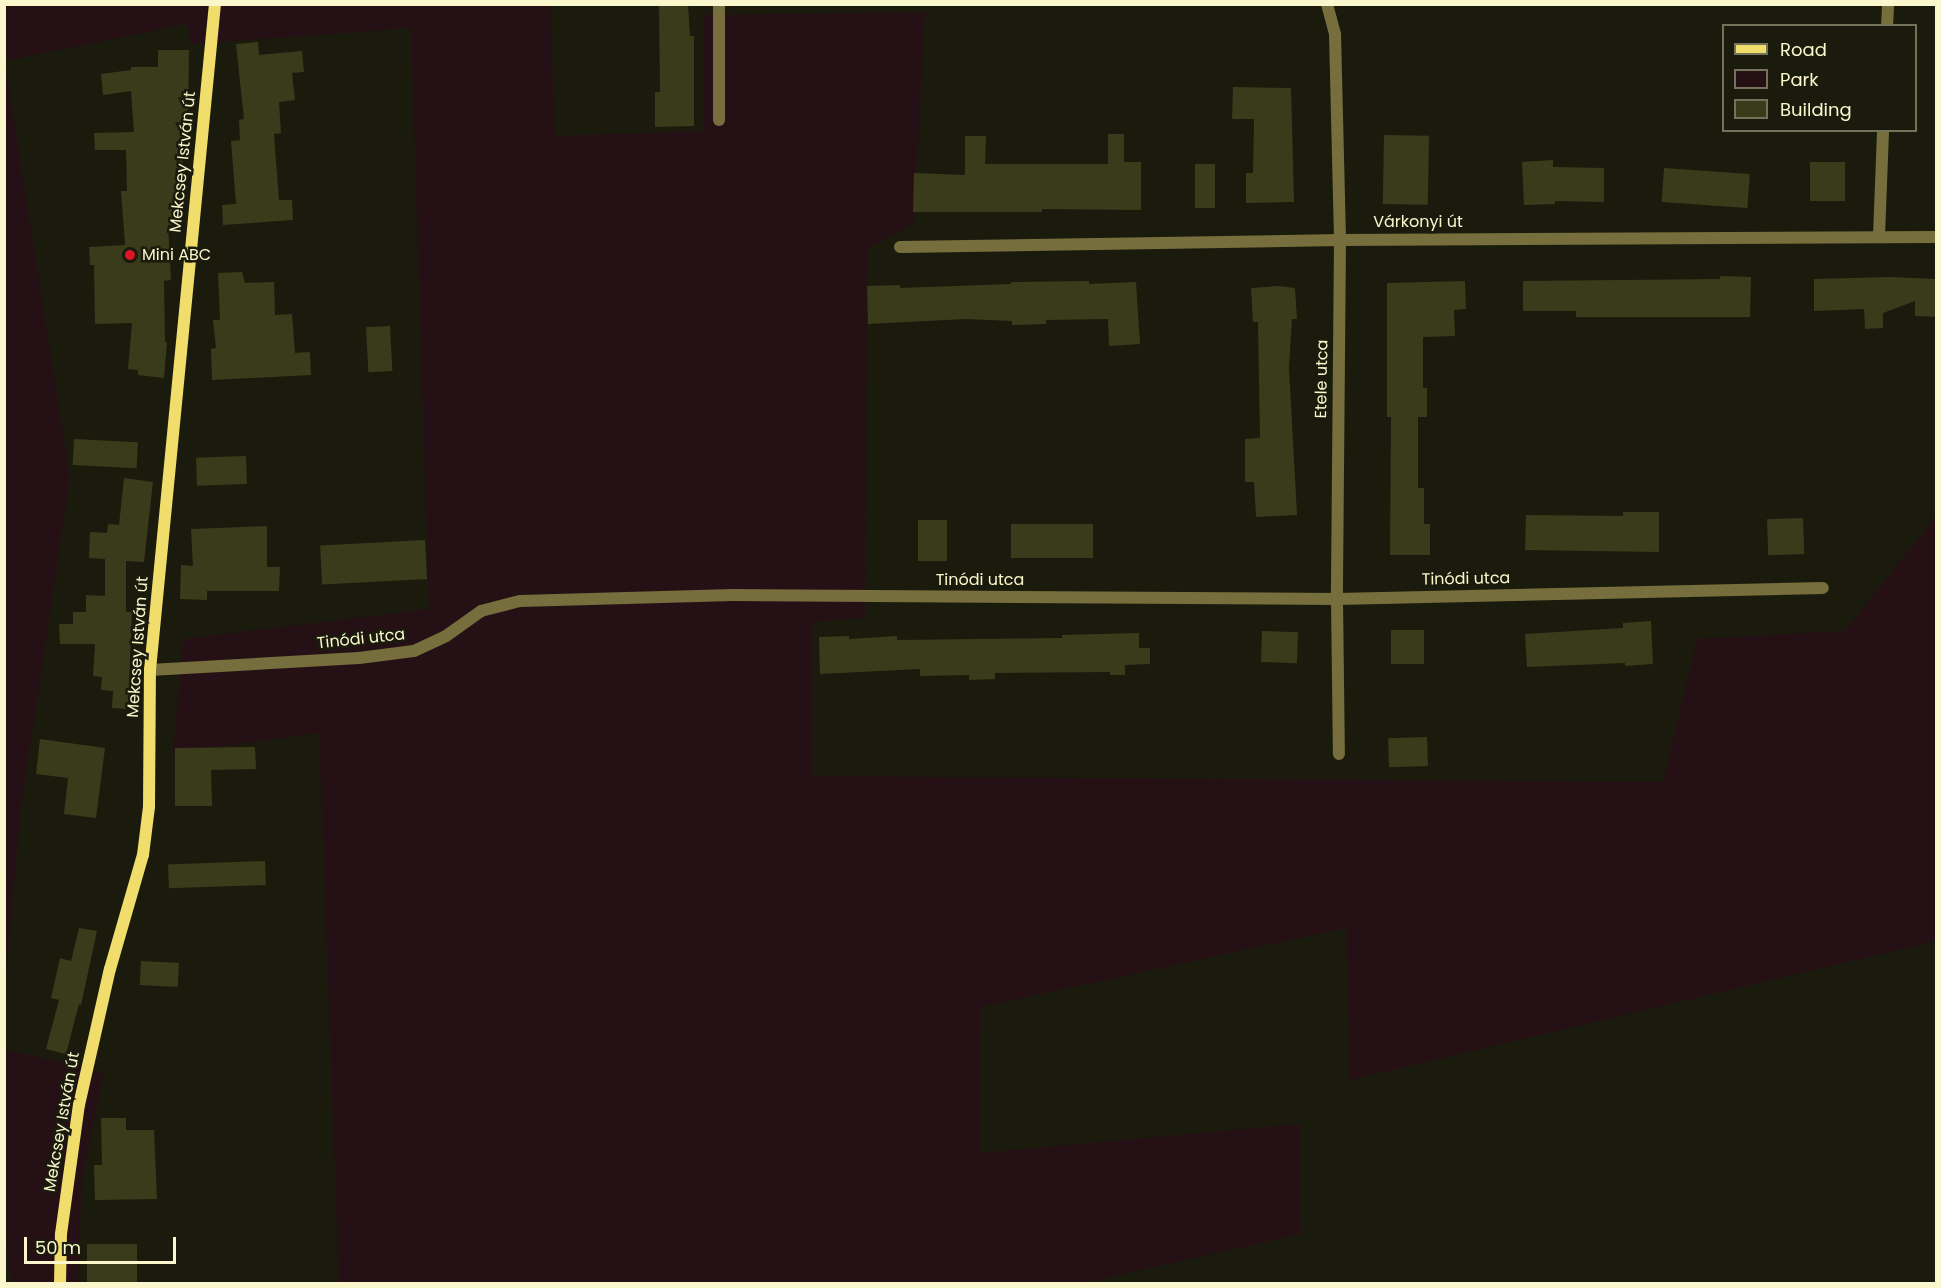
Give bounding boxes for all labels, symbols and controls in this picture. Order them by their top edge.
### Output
legend [1722,24,1917,132]
text: Road [1780,37,1827,62]
text: Park [1780,67,1819,92]
street label: Mekcsey István út [166,91,200,233]
text: Building [1780,97,1852,122]
street label: Várkonyi út [1373,212,1463,232]
place label: Mini ABC [142,245,211,265]
marker: Mini ABC [123,248,137,262]
street label: Etele utca [1312,340,1332,418]
street label: Tinódi utca [1421,569,1511,589]
street label: Tinódi utca [936,570,1024,590]
street label: Mekcsey István út [123,576,153,718]
street label: Tinódi utca [316,625,406,653]
street label: Mekcsey István út [40,1051,84,1193]
scale bar [27,1225,178,1263]
text: 50 m [35,1235,81,1260]

